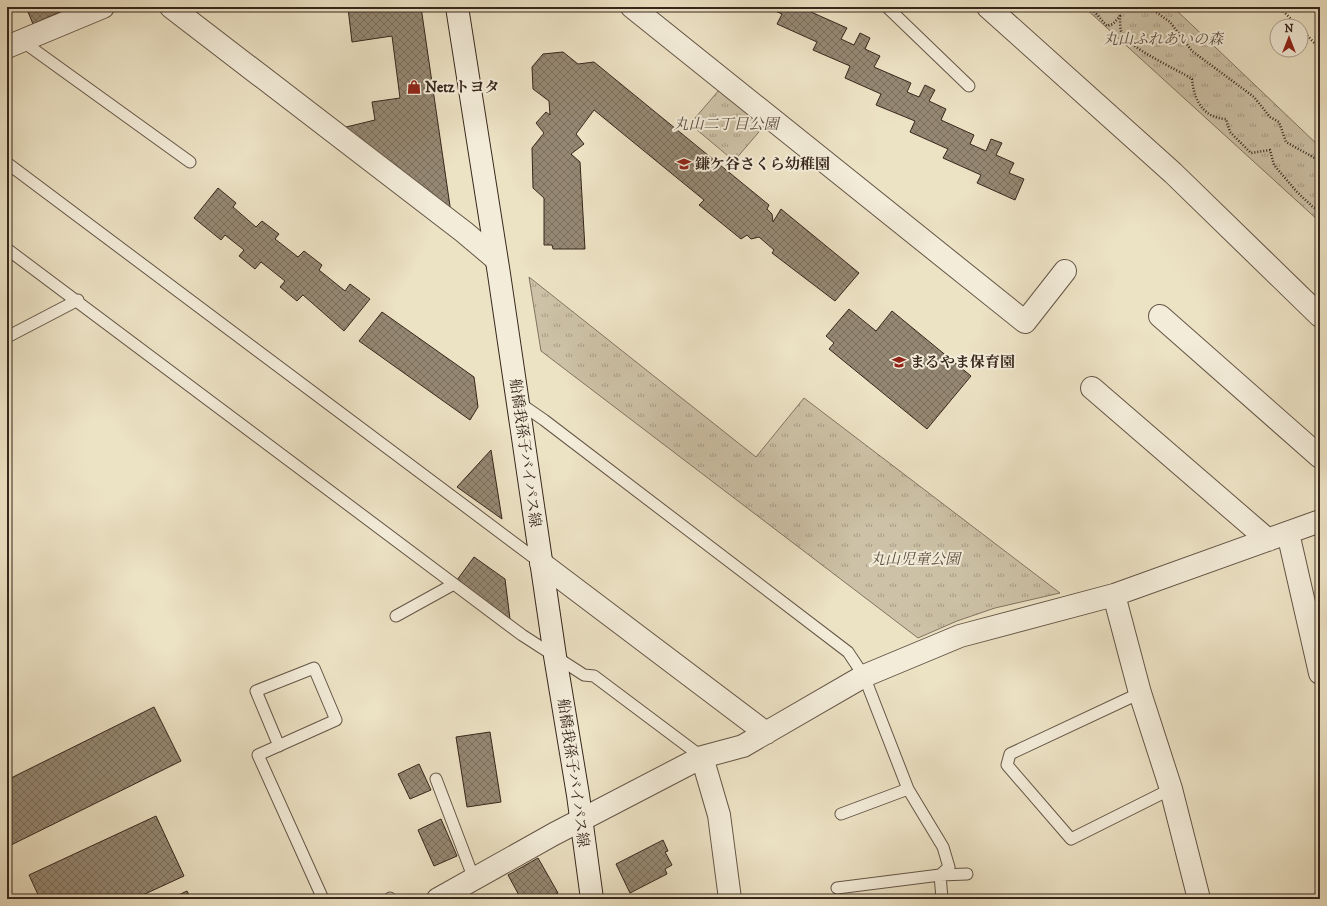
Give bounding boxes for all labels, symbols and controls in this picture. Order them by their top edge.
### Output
north arrow [1269,18,1309,58]
text: N [1284,22,1294,36]
park label: 丸山ふれあいの森 [1103,30,1225,49]
place label: Netzトヨタ [425,78,500,97]
shop icon: Netzトヨタ [406,79,422,95]
park label: 丸山二丁目公園 [673,115,781,134]
place label: 鎌ケ谷さくら幼稚園 [695,155,830,174]
school or university icon: 鎌ケ谷さくら幼稚園 [676,156,692,172]
place label: まるやま保育園 [910,353,1015,372]
school or university icon: まるやま保育園 [891,354,907,370]
street label: 船橋我孫子バイパス線 [505,378,545,528]
park label: 丸山児童公園 [870,550,963,569]
street label: 船橋我孫子バイパス線 [553,698,593,848]

